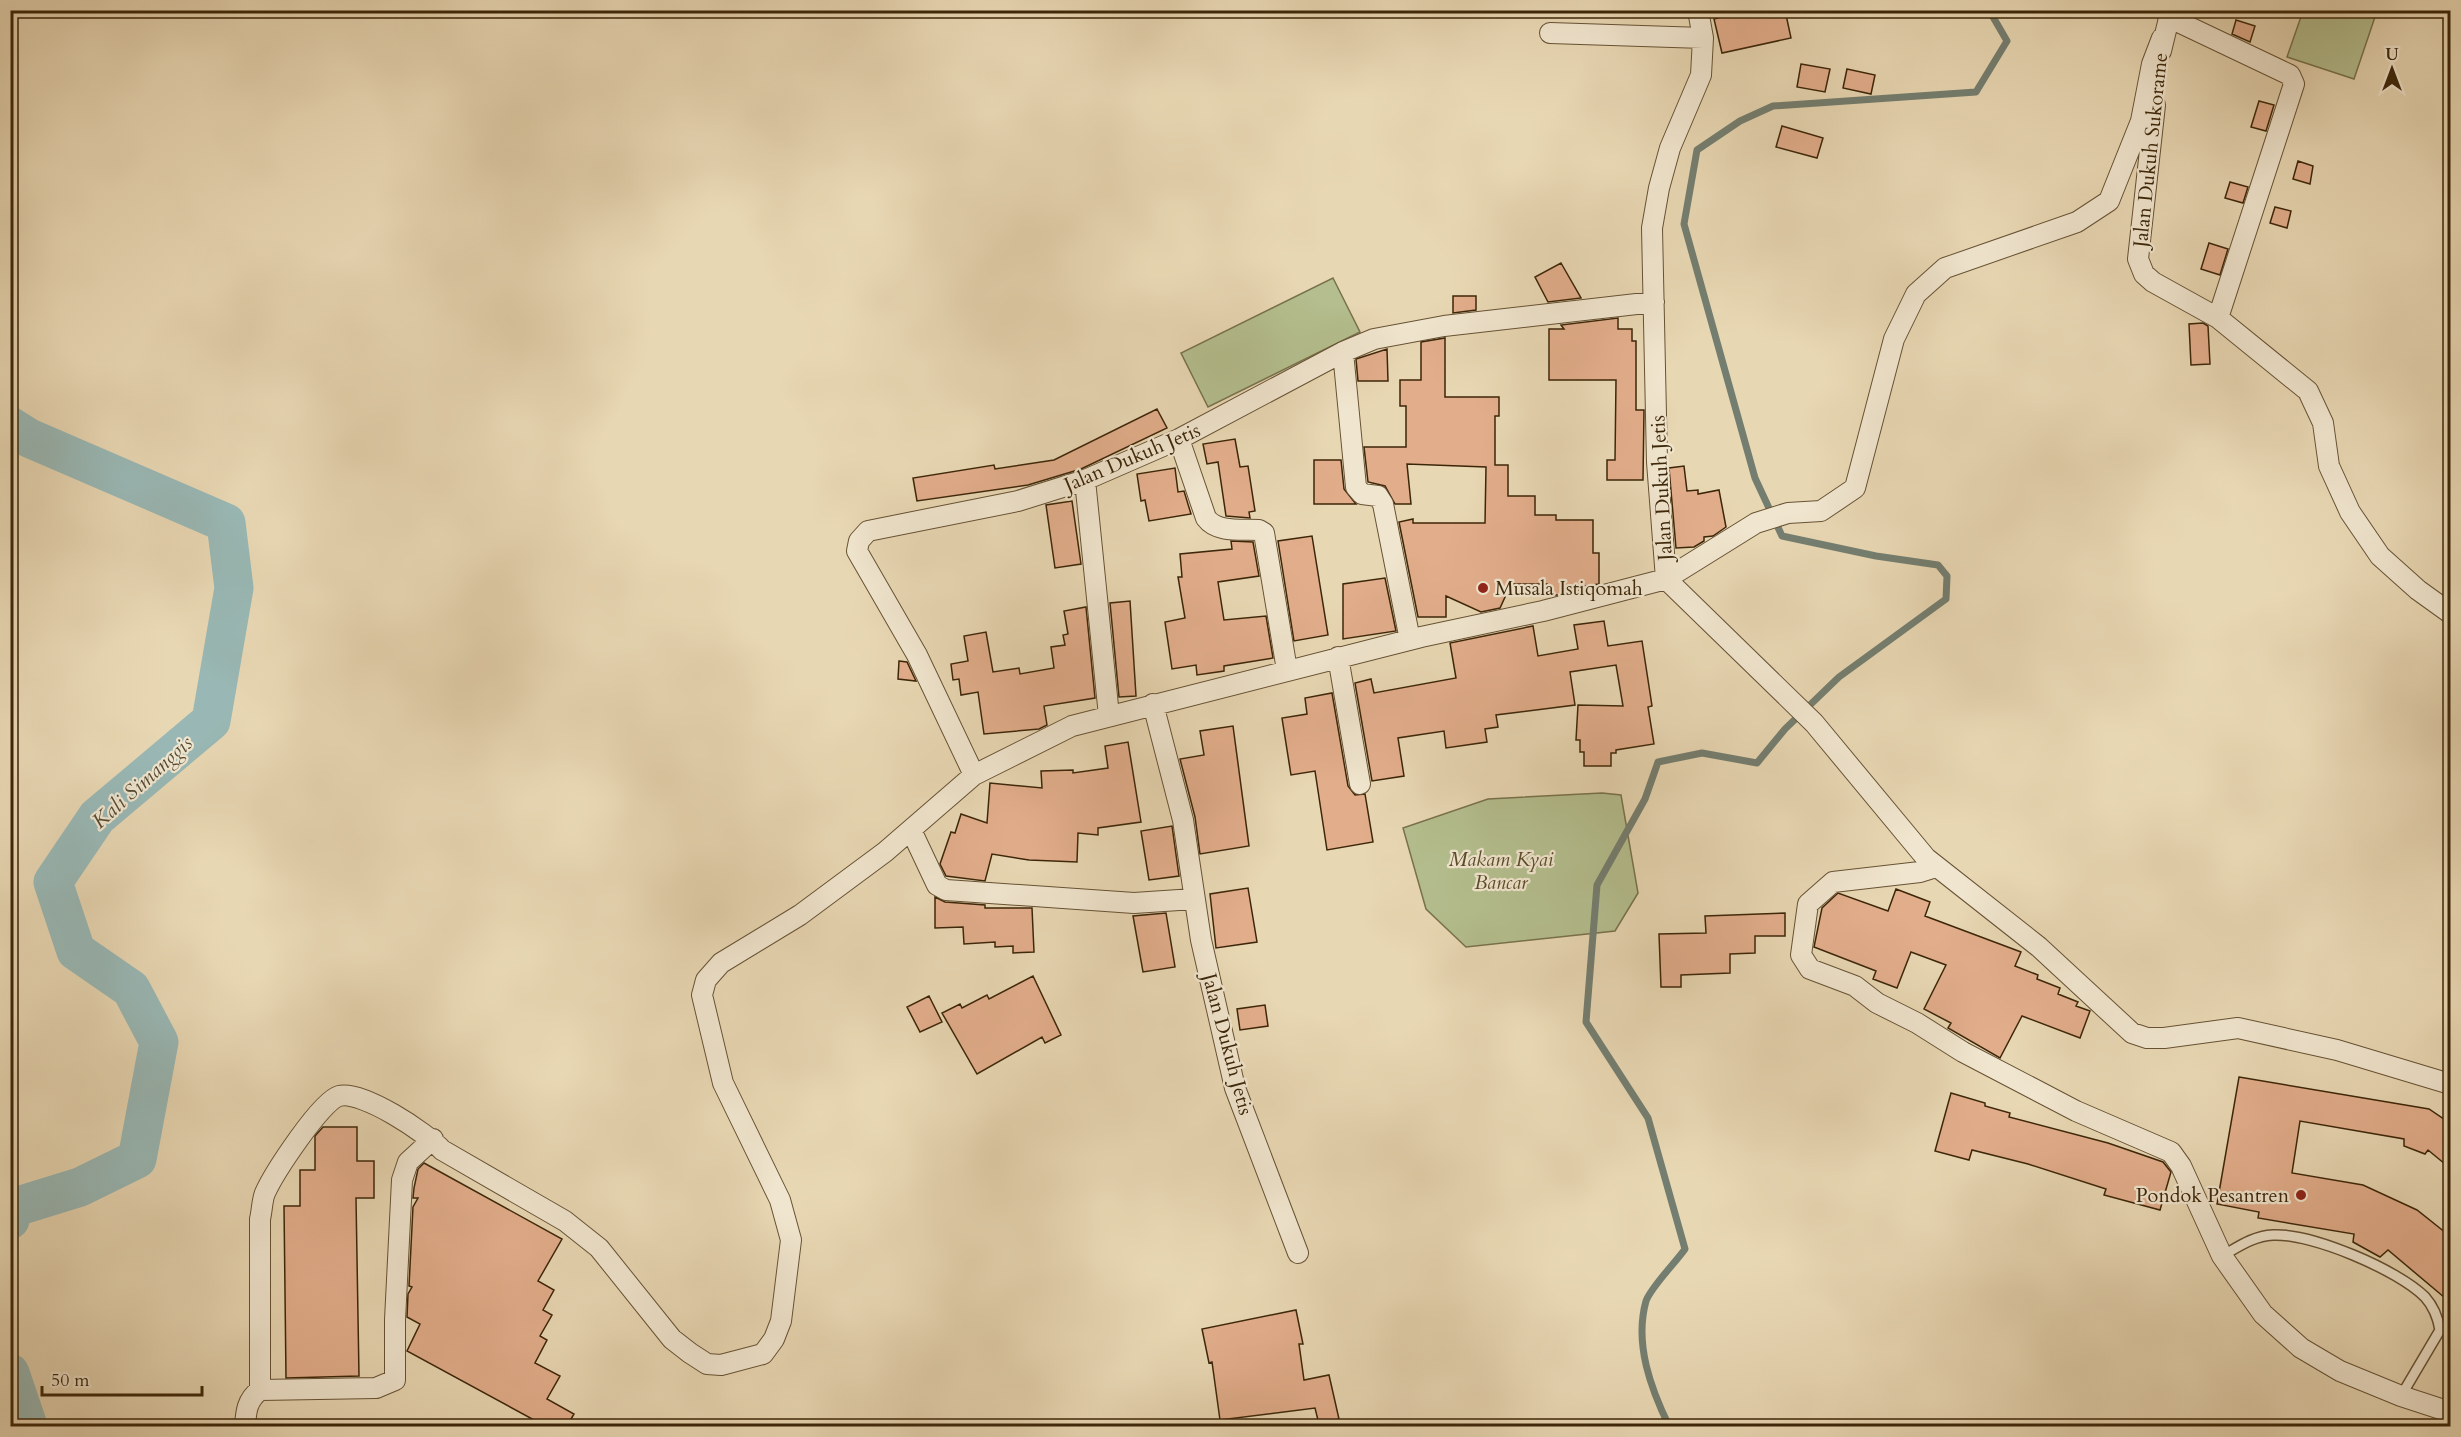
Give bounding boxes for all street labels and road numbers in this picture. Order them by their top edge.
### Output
street label: Jalan Dukuh Sukorame [2127,51,2174,252]
street label: Jalan Dukuh Jetis [1644,415,1679,564]
street label: Jalan Dukuh Jetis [1057,417,1204,500]
street label: Jalan Dukuh Jetis [1195,967,1259,1118]

